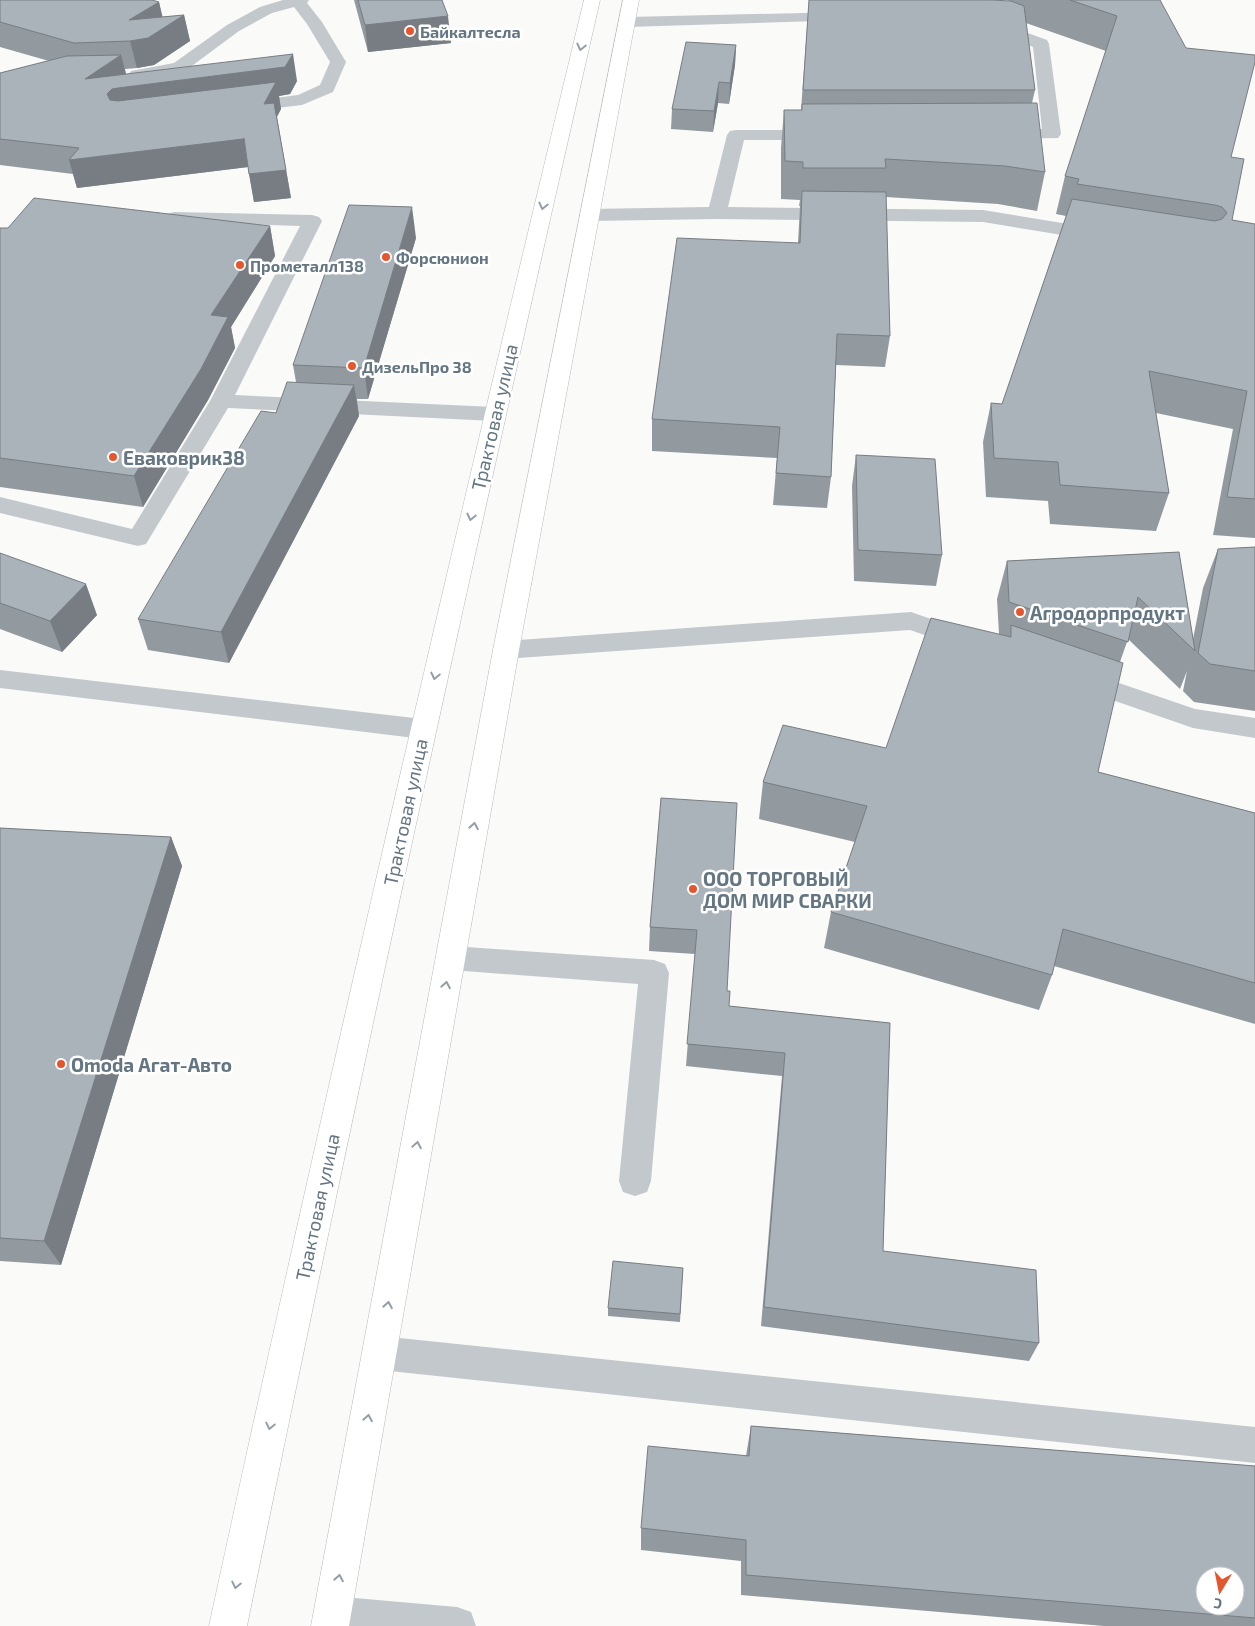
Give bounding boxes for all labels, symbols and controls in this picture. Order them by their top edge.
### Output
place label: Байкалтесла [420,22,521,41]
marker: Байкалтесла [404,25,416,37]
one-way arrow [576,43,587,52]
one-way arrow [538,201,549,210]
place label: Форсюнион [396,248,489,267]
marker: Форсюнион [380,251,392,263]
place label: Прометалл138 [250,256,364,275]
marker: Прометалл138 [234,259,246,271]
street label: Трактовая улица [466,341,523,493]
place label: ДизельПро 38 [362,357,472,376]
marker: ДизельПро 38 [346,360,358,372]
place label: Еваковрик38 [123,446,245,469]
marker: Еваковрик38 [107,451,119,463]
one-way arrow [466,513,476,522]
place label: Агродорпродукт [1030,601,1185,624]
marker: Агродорпродукт [1014,606,1026,618]
one-way arrow [430,671,441,680]
street label: Трактовая улица [378,736,433,888]
one-way arrow [469,821,479,830]
place label: ООО ТОРГОВЫЙ ДОМ МИР СВАРКИ [703,867,872,912]
marker: ООО ТОРГОВЫЙ ДОМ МИР СВАРКИ [687,883,699,895]
one-way arrow [440,981,450,990]
place label: Omoda Агат-Авто [71,1053,232,1076]
marker: Omoda Агат-Авто [55,1058,67,1070]
street label: Трактовая улица [290,1131,345,1283]
one-way arrow [412,1141,422,1150]
one-way arrow [383,1301,393,1310]
one-way arrow [362,1414,373,1423]
one-way arrow [265,1422,275,1431]
north arrow [1195,1566,1245,1616]
one-way arrow [333,1574,343,1582]
one-way arrow [232,1581,242,1590]
text: С [1212,1595,1223,1613]

